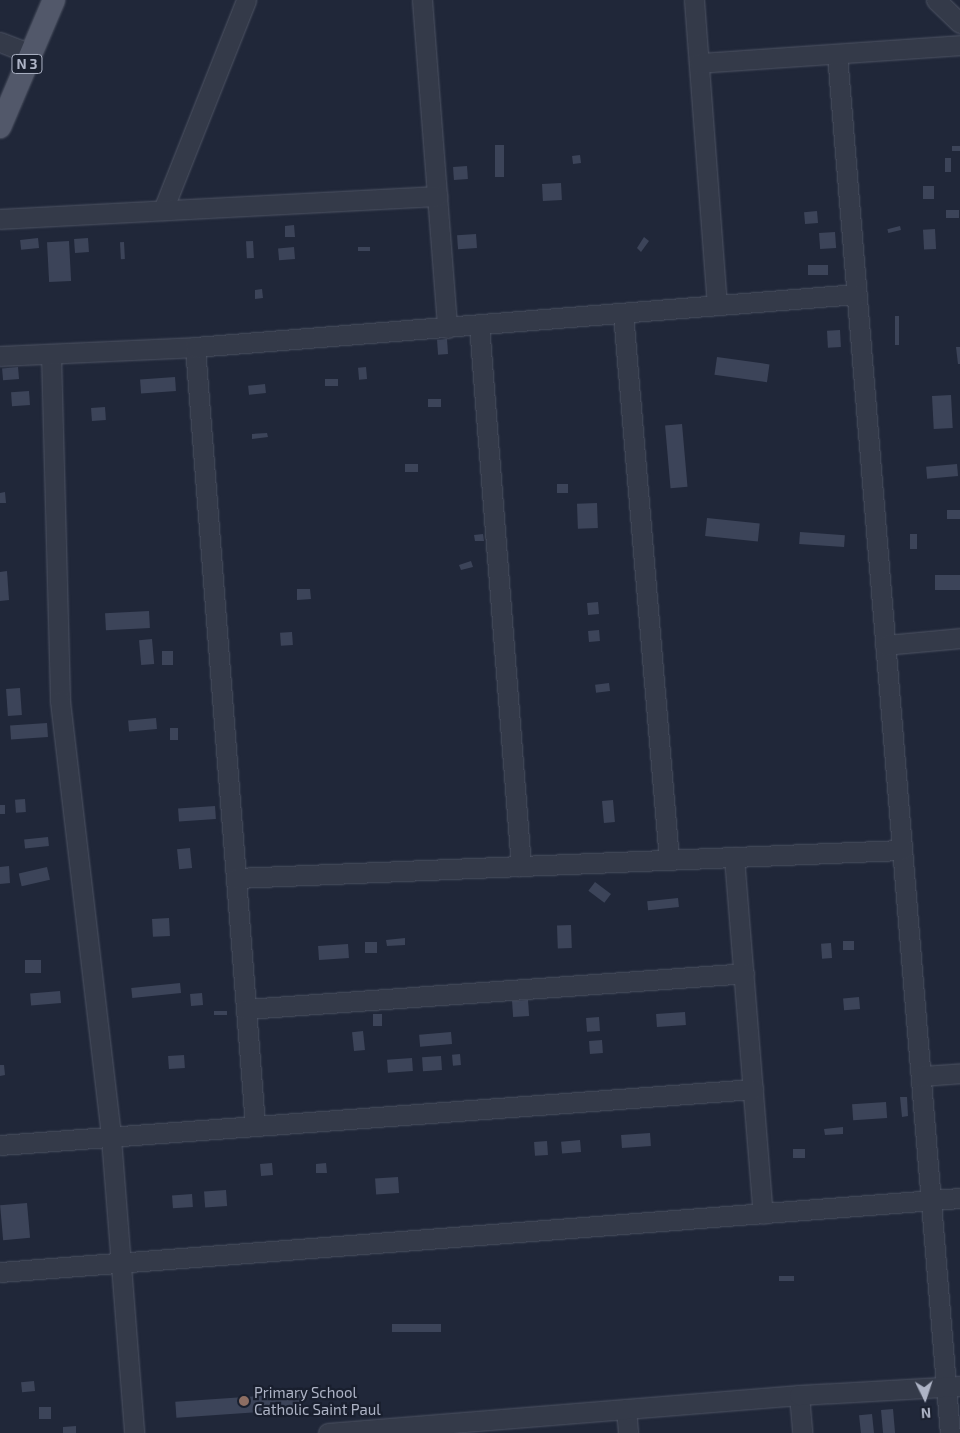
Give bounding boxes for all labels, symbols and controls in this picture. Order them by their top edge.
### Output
road number: N 3 [11,52,43,76]
north arrow [900,1373,950,1423]
place label: Primary School Catholic Saint Paul [254,1383,381,1418]
marker: Primary School Catholic Saint Paul [238,1395,250,1407]
text: N [920,1405,932,1422]

